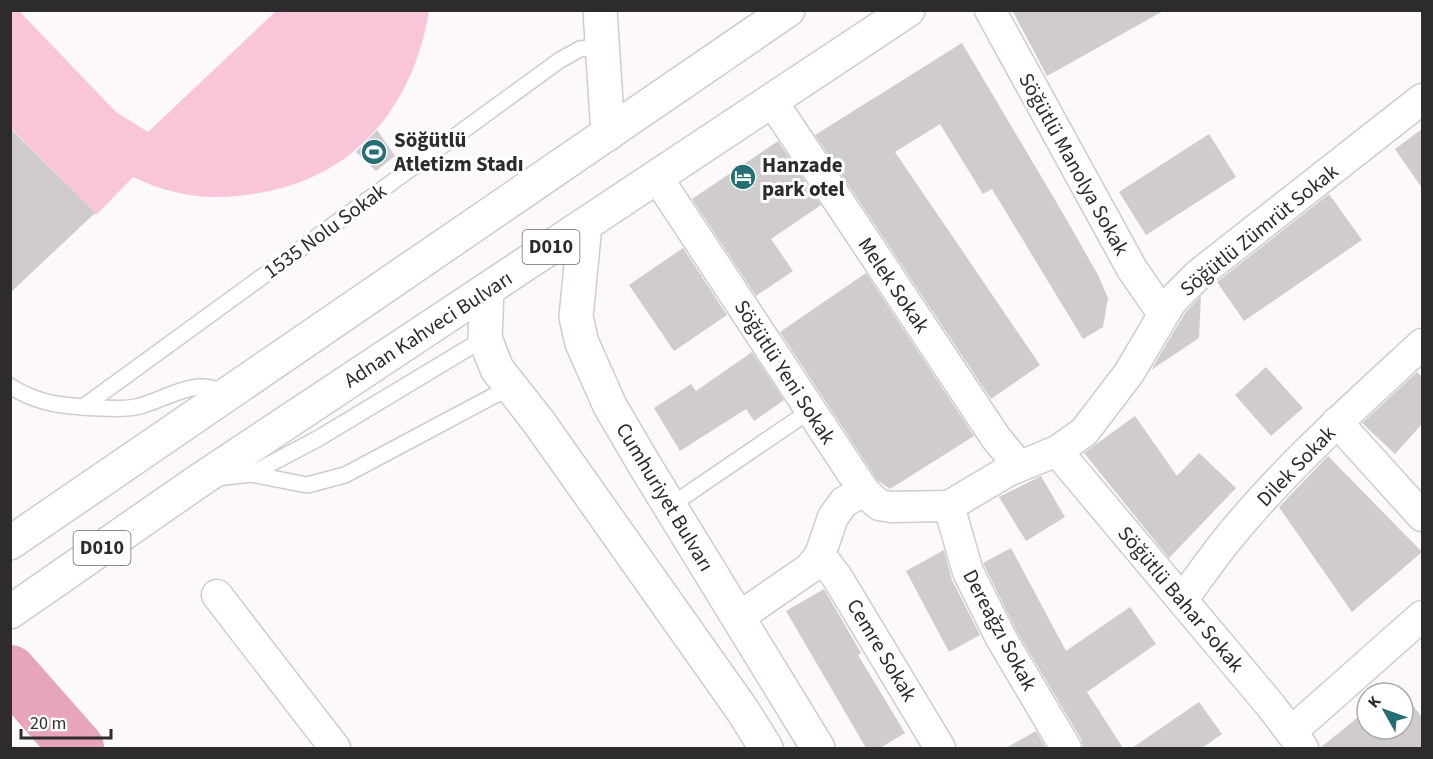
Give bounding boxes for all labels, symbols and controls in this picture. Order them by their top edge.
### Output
street label: Söğütlü Manolya Sokak [1011,67,1137,261]
place label: Söğütlü Atletizm Stadı [393,125,524,179]
sports icon: Söğütlü Atletizm Stadı [359,137,389,167]
place label: Hanzade park otel [762,150,845,204]
street label: Söğütlü Zümrüt Sokak [1173,156,1345,303]
hotel icon: Hanzade park otel [728,162,758,192]
street label: 1535 Nolu Sokak [257,176,393,286]
road number: D010 [522,230,580,264]
street label: Melek Sokak [851,231,937,339]
street label: Adnan Kahveci Bulvarı [338,263,518,395]
street label: Söğütlü Yeni Sokak [727,294,843,451]
street label: Cumhuriyet Bulvarı [609,417,721,577]
street label: Dilek Sokak [1250,418,1343,513]
street label: Söğütlü Bahar Sokak [1111,519,1252,679]
road number: D010 [74,531,130,565]
street label: Dereağzı Sokak [955,564,1045,697]
street label: Cemre Sokak [839,593,925,708]
north arrow [1355,681,1415,741]
text: K [1363,691,1386,713]
scale bar [21,702,111,740]
text: 20 m [30,711,66,736]

